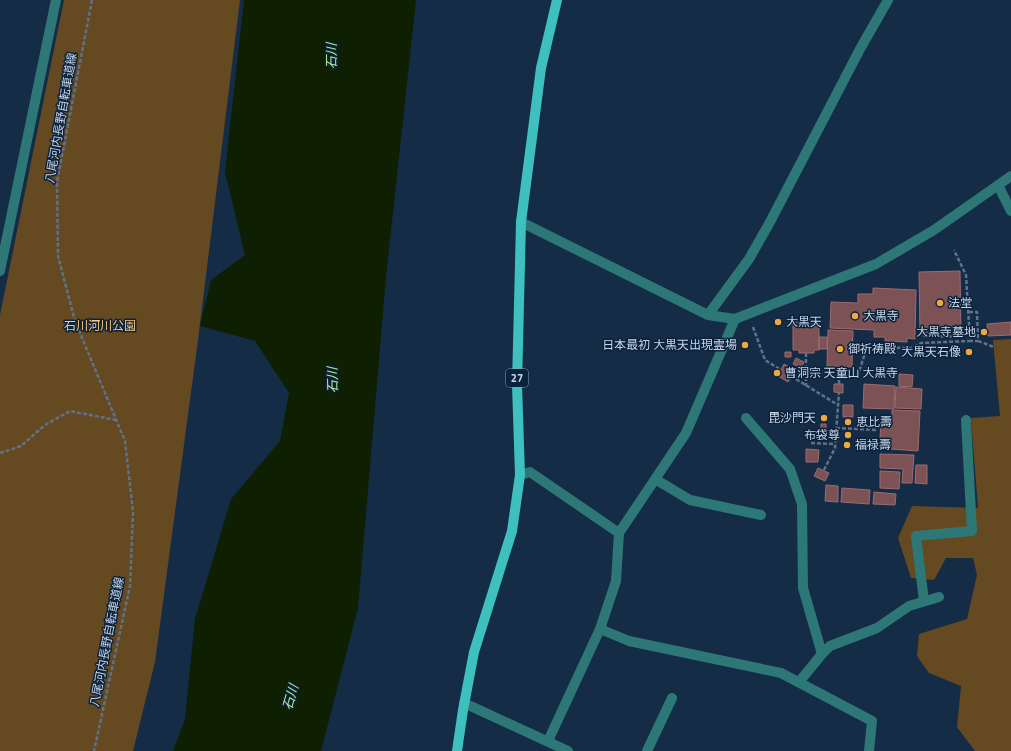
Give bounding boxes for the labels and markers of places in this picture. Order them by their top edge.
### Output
place label: 法堂 [948,293,972,312]
marker: 法堂 [935,298,945,308]
place label: 大黒寺 [863,306,899,325]
marker: 大黒寺 [850,311,860,321]
place label: 大黒天 [786,312,822,331]
marker: 大黒天 [773,317,783,327]
place label: 大黒寺墓地 [916,322,976,341]
marker: 大黒寺墓地 [979,327,989,337]
place label: 日本最初 大黒天出現霊場 [602,335,737,354]
place label: 御祈祷殿 [848,339,896,358]
marker: 日本最初 大黒天出現霊場 [740,340,750,350]
place label: 大黒天石像 [901,342,961,361]
marker: 御祈祷殿 [835,344,845,354]
marker: 大黒天石像 [964,347,974,357]
place label: 曹洞宗 天童山 大黒寺 [785,363,898,382]
marker: 曹洞宗 天童山 大黒寺 [772,368,782,378]
place label: 毘沙門天 [768,408,816,427]
place label: 恵比壽 [856,412,892,431]
marker: 毘沙門天 [819,413,829,423]
marker: 恵比壽 [843,417,853,427]
place label: 布袋尊 [804,425,840,444]
marker: 布袋尊 [843,430,853,440]
place label: 福禄壽 [855,435,891,454]
marker: 福禄壽 [842,440,852,450]

